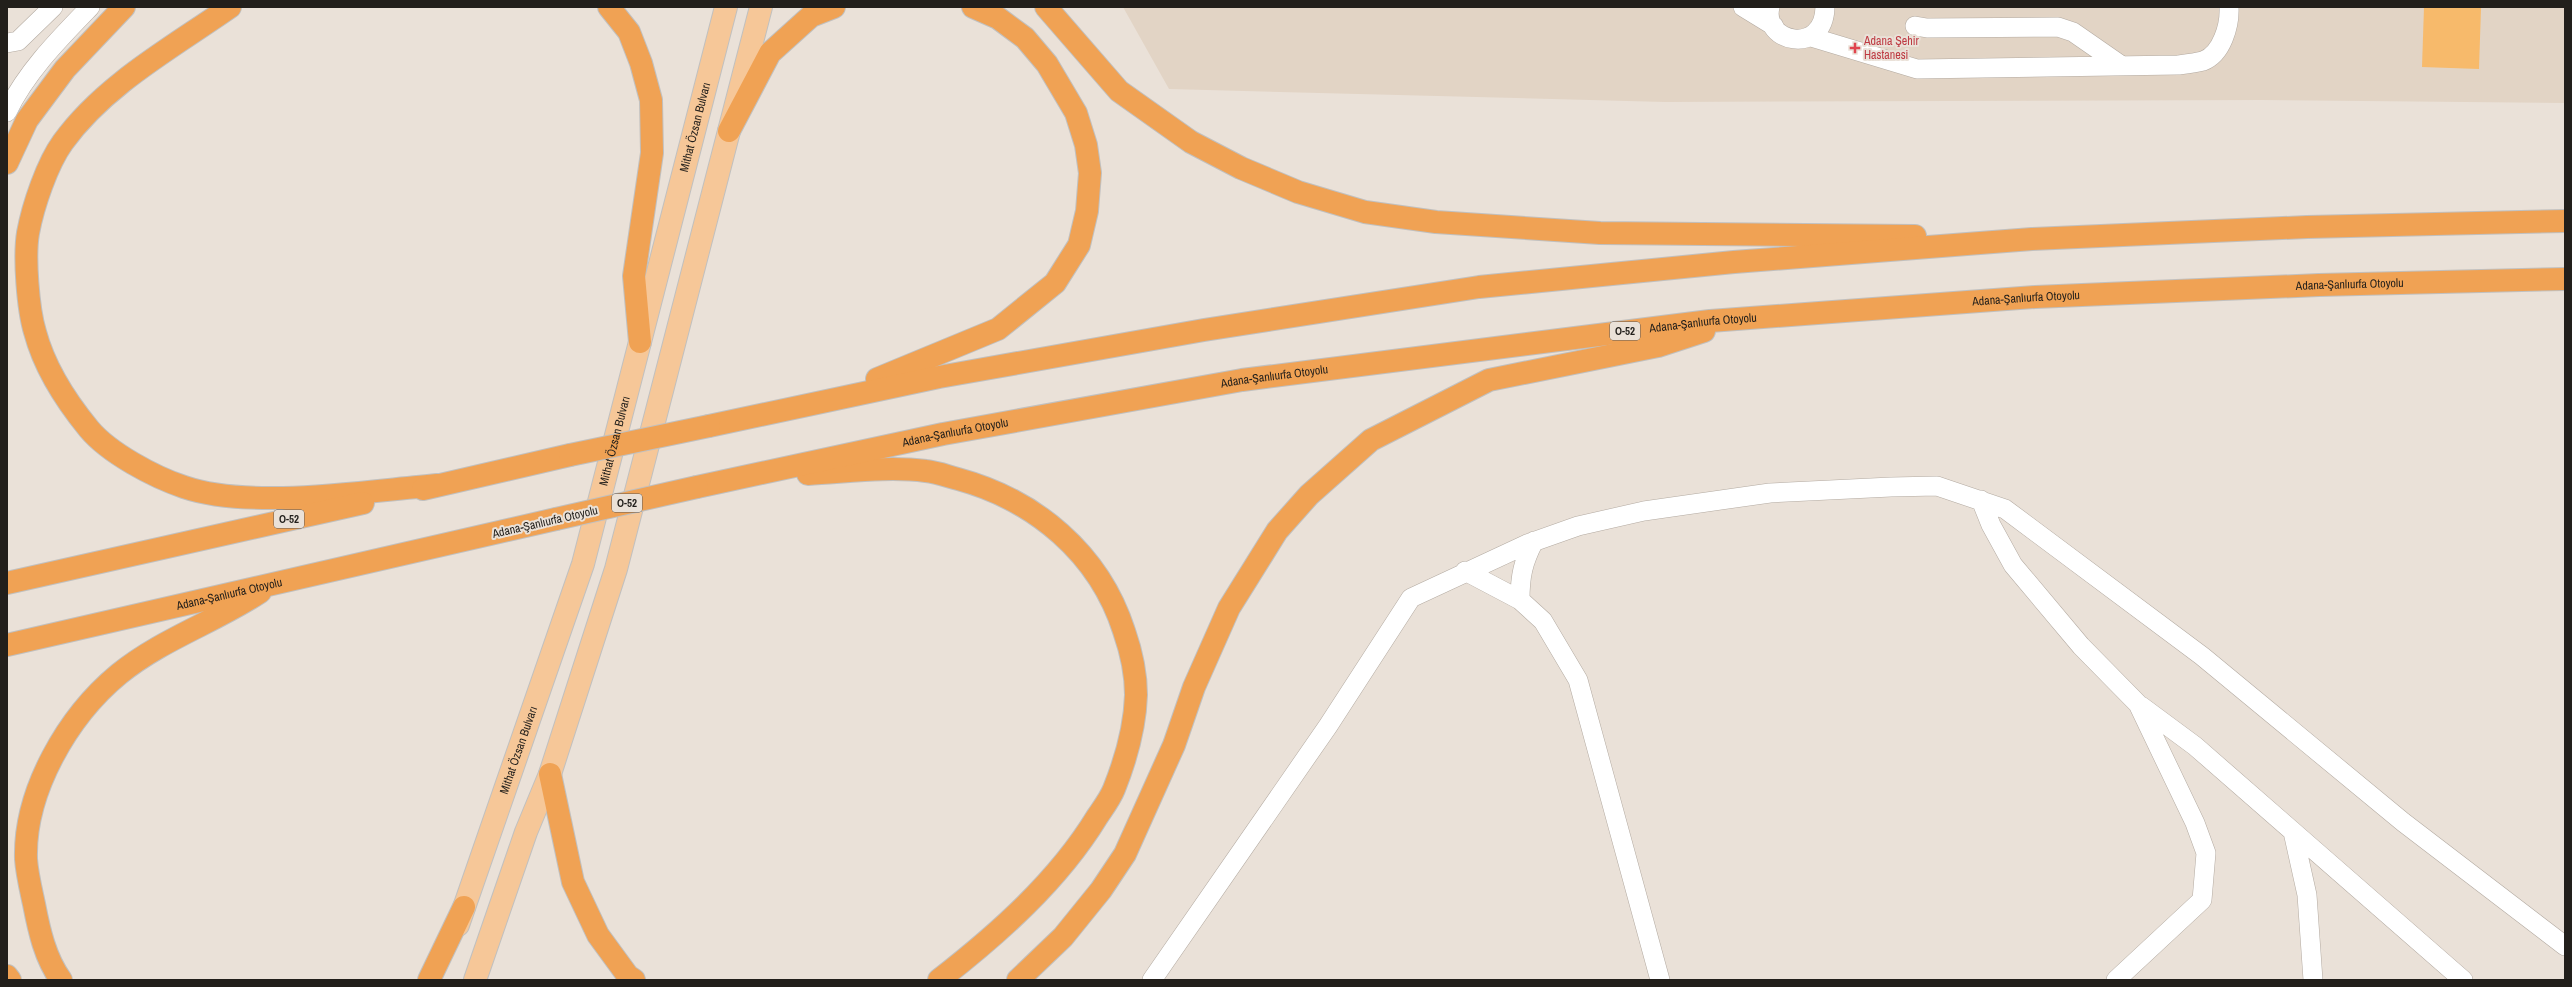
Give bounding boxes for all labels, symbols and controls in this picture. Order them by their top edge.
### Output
place label: Adana Şehir Hastanesi [1863,33,1919,63]
marker: Adana Şehir Hastanesi [1849,42,1861,54]
street label: Mithat Özsan Bulvarı [676,81,714,174]
street label: Adana-Şanlıurfa Otoyolu [2294,275,2404,294]
street label: Adana-Şanlıurfa Otoyolu [1971,287,2080,310]
street label: Adana-Şanlıurfa Otoyolu [1647,310,1757,337]
road number: O-52 [1610,322,1640,340]
street label: Adana-Şanlıurfa Otoyolu [1218,361,1329,392]
street label: Mithat Özsan Bulvarı [595,394,634,488]
street label: Adana-Şanlıurfa Otoyolu [900,414,1010,451]
road number: O-52 [612,494,642,512]
street label: Adana-Şanlıurfa Otoyolu [490,502,599,542]
road number: O-52 [274,510,304,528]
street label: Adana-Şanlıurfa Otoyolu [174,574,284,614]
street label: Mithat Özsan Bulvarı [496,704,541,796]

